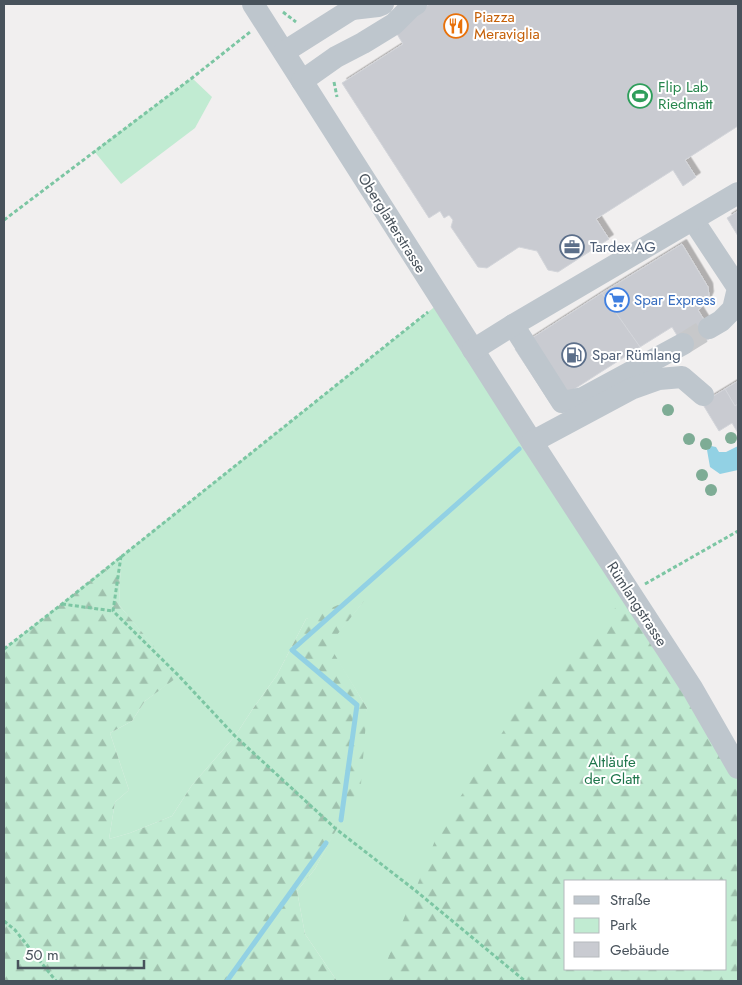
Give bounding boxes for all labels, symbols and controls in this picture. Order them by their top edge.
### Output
place label: Piazza Meraviglia [474,6,540,45]
restaurant icon: Piazza Meraviglia [443,13,469,39]
place label: Flip Lab Riedmatt [658,76,713,115]
sports icon: Flip Lab Riedmatt [627,83,653,109]
street label: Oberglatterstrasse [352,169,432,277]
office icon: Tardex AG [559,234,585,260]
place label: Tardex AG [590,236,656,258]
supermarket icon: Spar Express [604,287,630,313]
place label: Spar Express [634,289,715,311]
fuel station icon: Spar Rümlang [561,342,587,368]
place label: Spar Rümlang [592,344,681,366]
street label: Rümlangstrasse [601,557,673,651]
park label: Altläufe der Glatt [584,751,640,790]
legend [564,880,727,970]
text: Straße [610,889,651,911]
text: Park [610,914,637,936]
scale bar [18,938,144,970]
text: Gebäude [610,939,670,961]
text: 50 m [25,944,59,966]

